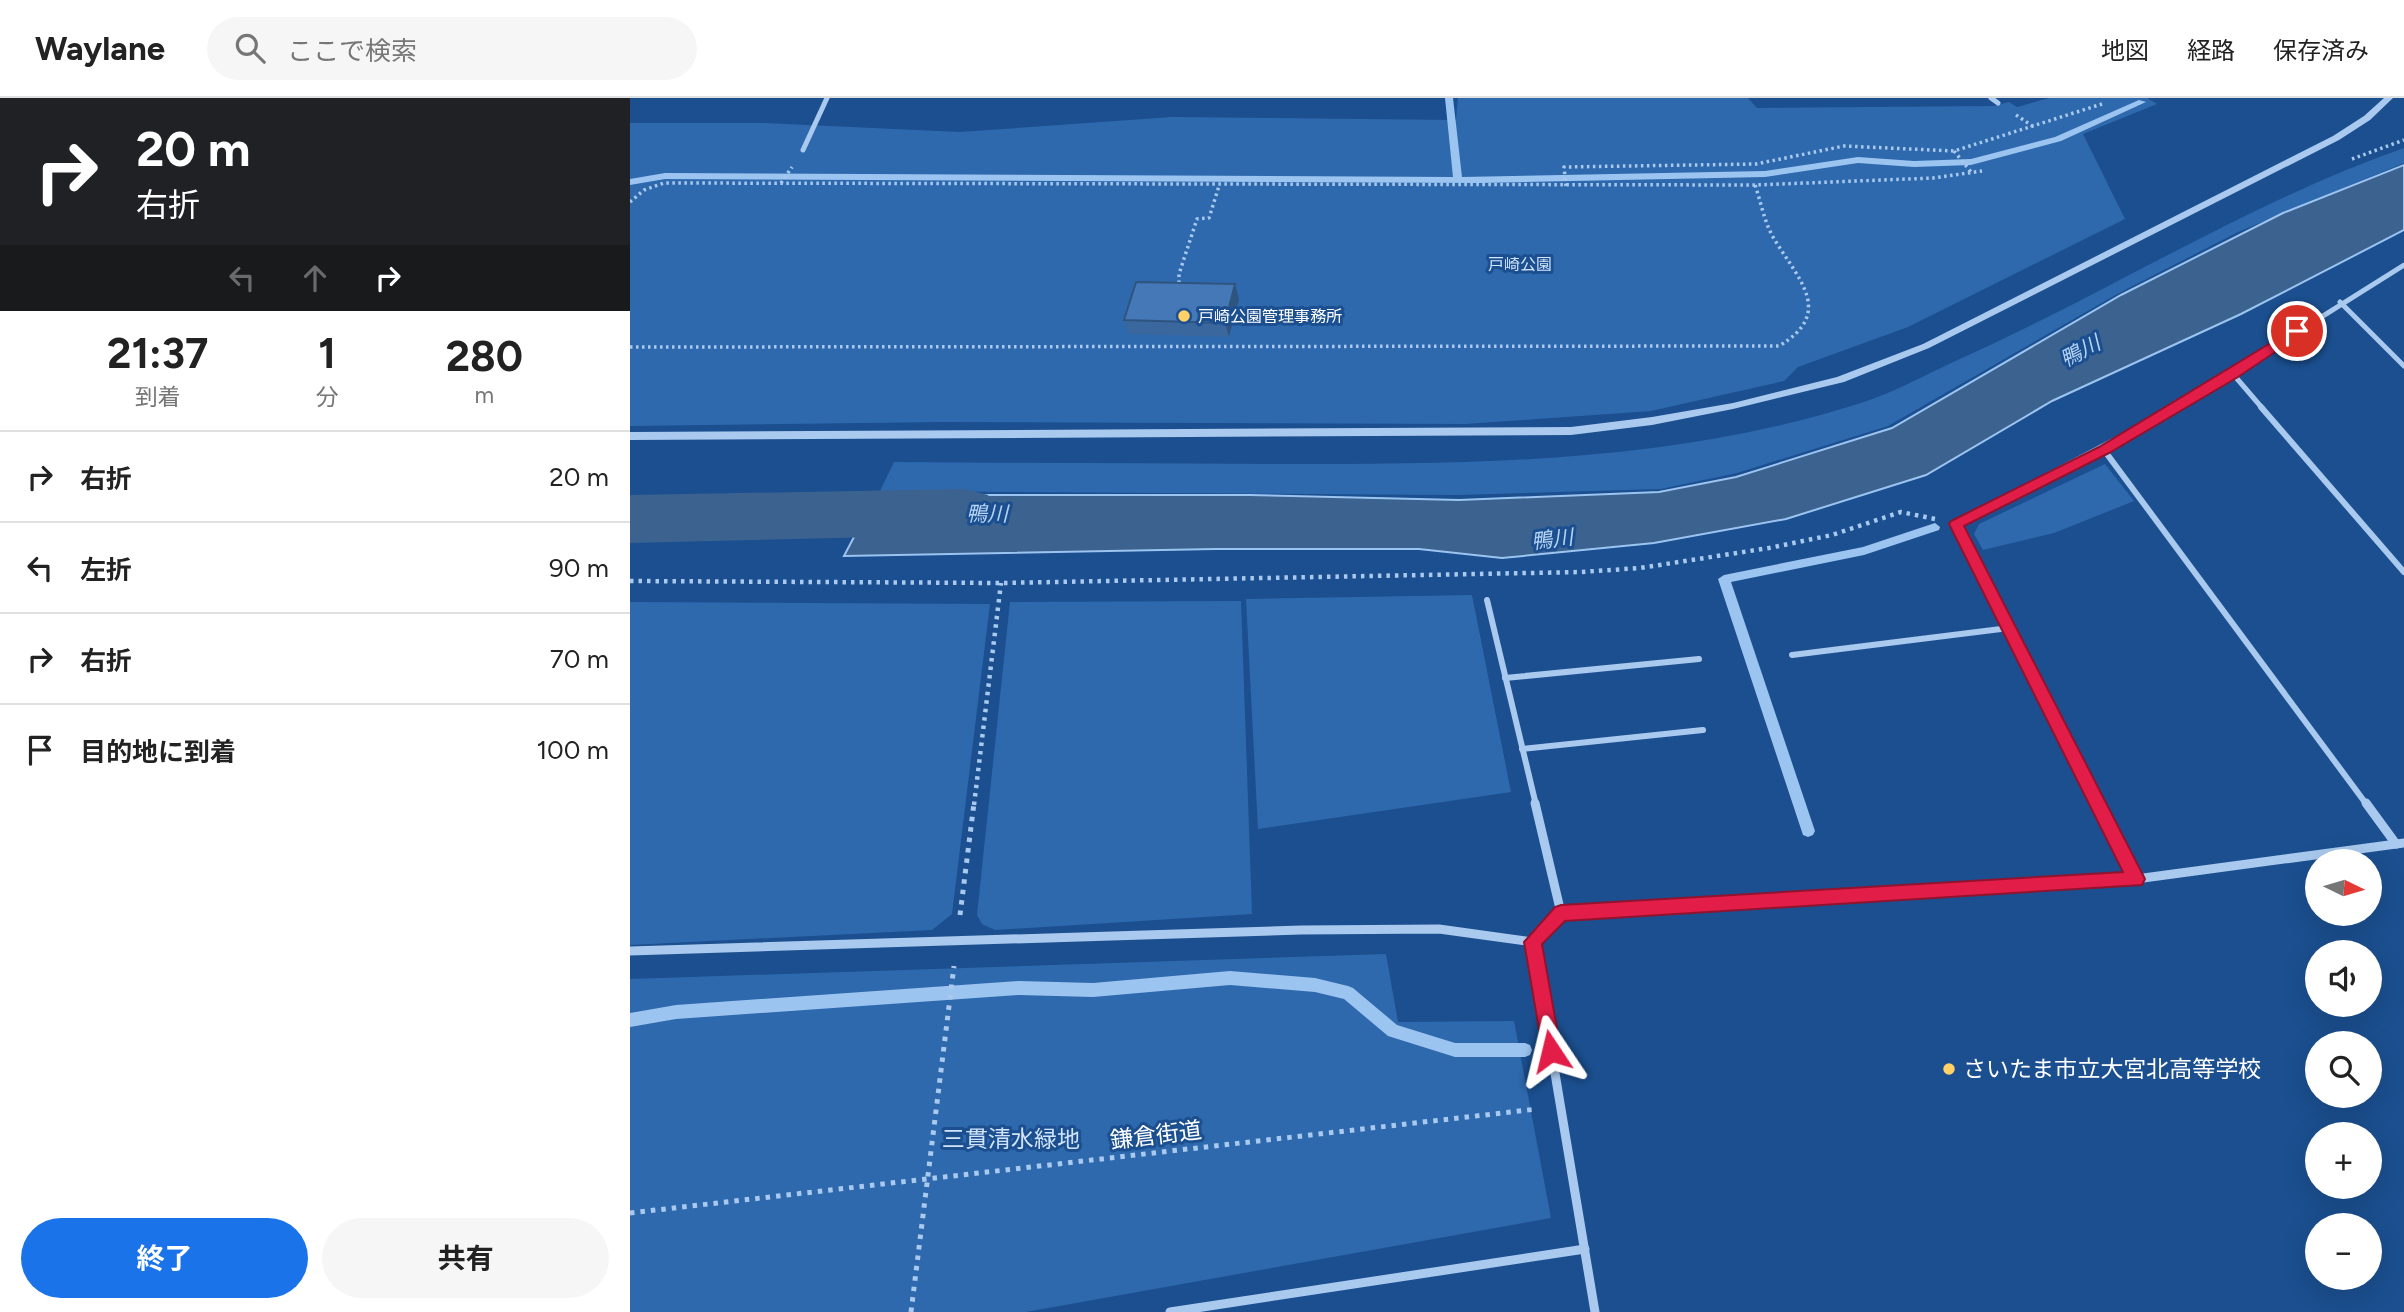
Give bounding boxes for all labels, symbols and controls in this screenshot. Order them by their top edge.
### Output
search box [207,17,697,80]
text: Waylane [35,29,165,68]
icon: search [231,29,269,67]
text: ここで検索 [287,35,417,67]
text: 地図 [2101,36,2149,65]
text: 経路 [2187,36,2235,65]
text: 保存済み [2273,36,2369,65]
text: 20 m [136,119,251,178]
icon: right [21,126,112,217]
text: 右折 [136,186,200,224]
park label: 戸崎公園 [1488,255,1552,274]
icon: left [223,259,261,297]
icon: ahead [296,259,334,297]
icon: right [369,259,407,297]
pin [2267,301,2327,361]
place label: 戸崎公園管理事務所 [1198,307,1342,326]
marker: 戸崎公園管理事務所 [1176,308,1192,324]
icon: arrive [2278,312,2316,350]
text: 21:37 [107,328,208,379]
text: 1 [318,328,336,379]
water label: 鴨川 [2056,329,2106,372]
text: 280 [446,331,523,382]
text: m [474,381,494,409]
text: 到着 [135,383,181,411]
text: 分 [316,383,339,411]
icon: right [21,458,59,496]
text: 20 m [549,461,609,493]
text: 右折 [80,463,132,495]
water label: 鴨川 [966,501,1010,526]
water label: 鴨川 [1530,524,1576,554]
icon: left [21,549,59,587]
text: 90 m [549,552,609,584]
text: 左折 [80,554,132,586]
icon: right [21,640,59,678]
text: 70 m [550,643,609,675]
text: 右折 [80,645,132,677]
icon: arrive [21,731,59,769]
text: 100 m [536,734,609,766]
text: 目的地に到着 [80,736,236,768]
north arrow [2305,849,2382,926]
map controls [2305,849,2382,1290]
button: sound [2305,940,2382,1017]
position arrow [1514,1014,1588,1088]
button: search [2305,1031,2382,1108]
place label: さいたま市立大宮北高等学校 [1963,1055,2261,1083]
marker: さいたま市立大宮北高等学校 [1941,1061,1957,1077]
street label: 鎌倉街道 [1109,1115,1203,1155]
button: + [2305,1122,2382,1199]
park label: 三貫清水緑地 [942,1125,1080,1153]
button: − [2305,1213,2382,1290]
button: 終了 [21,1218,308,1298]
button: 共有 [322,1218,609,1298]

